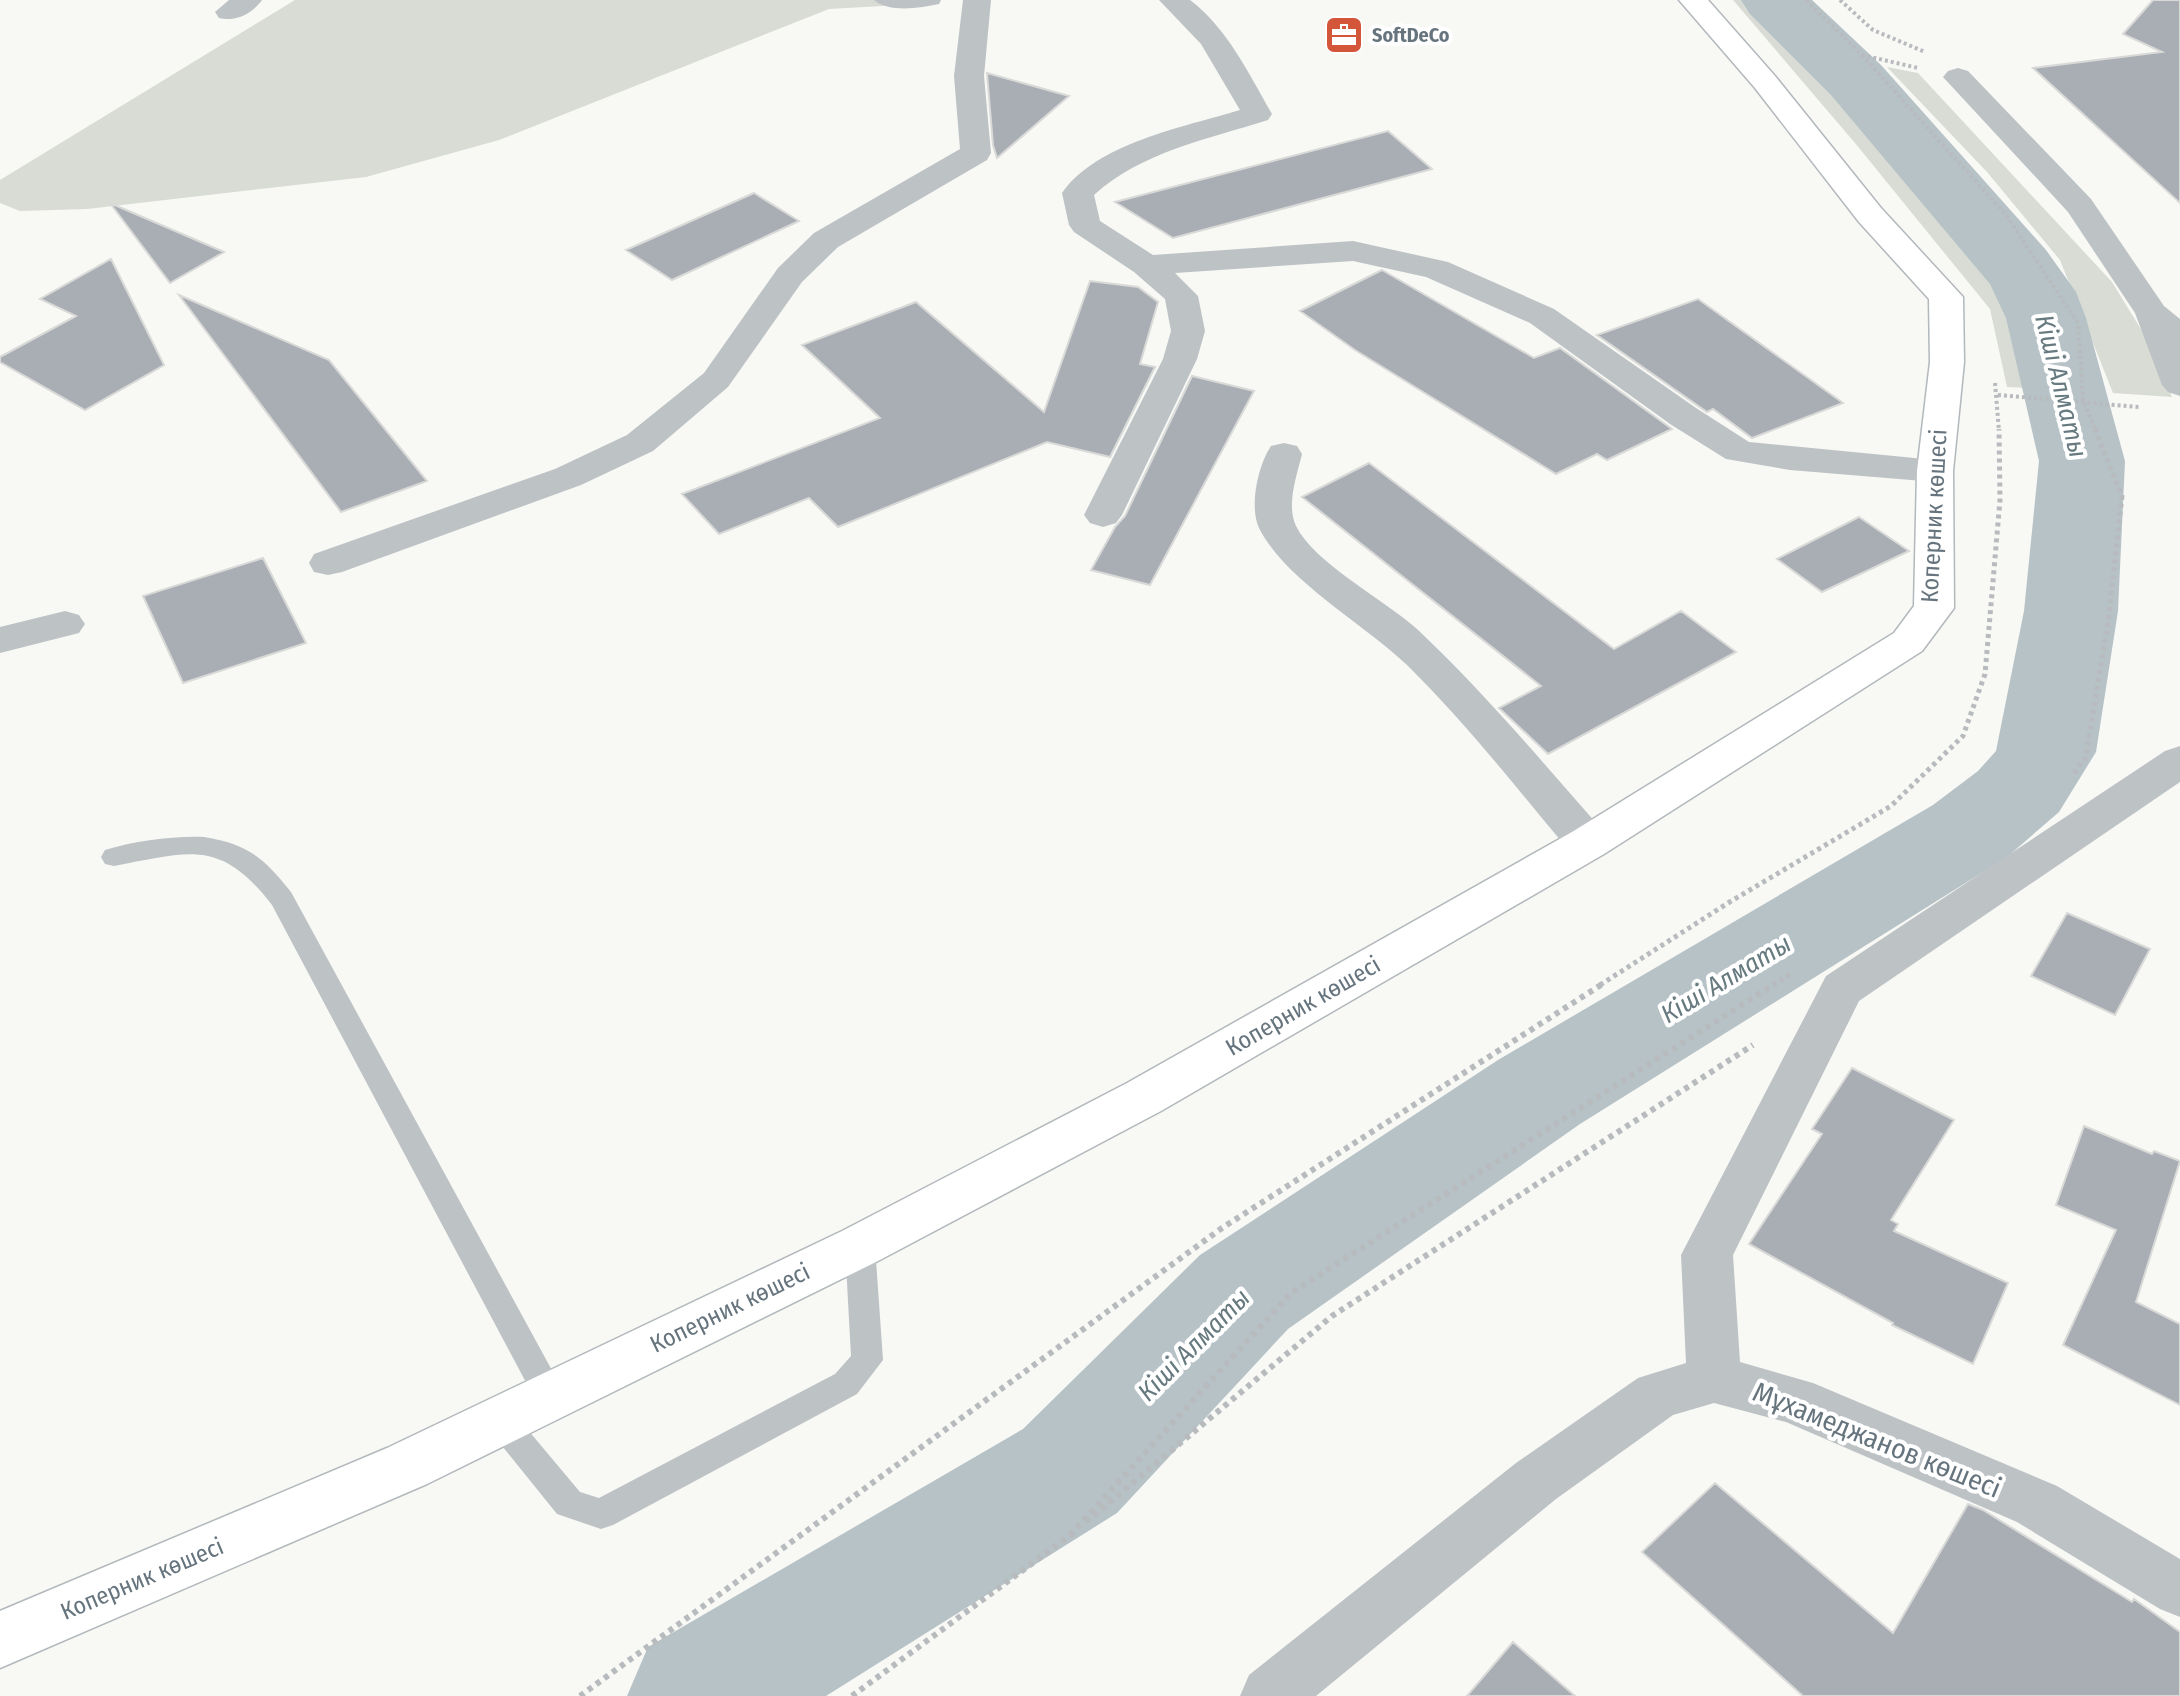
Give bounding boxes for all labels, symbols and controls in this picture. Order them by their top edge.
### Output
office icon: SoftDeCo [1323,14,1365,56]
place label: SoftDeCo [1372,23,1450,47]
water label: Кіші Алматы [2028,311,2094,461]
street label: Коперник көшесі [1915,428,1953,604]
water label: Кіші Алматы [1655,928,1797,1030]
street label: Коперник көшесі [1221,950,1385,1062]
street label: Коперник көшесі [646,1257,814,1359]
water label: Кіші Алматы [1131,1282,1257,1408]
street label: Мұхамеджанов көшесі [1748,1375,2006,1505]
street label: Коперник көшесі [56,1532,228,1626]

